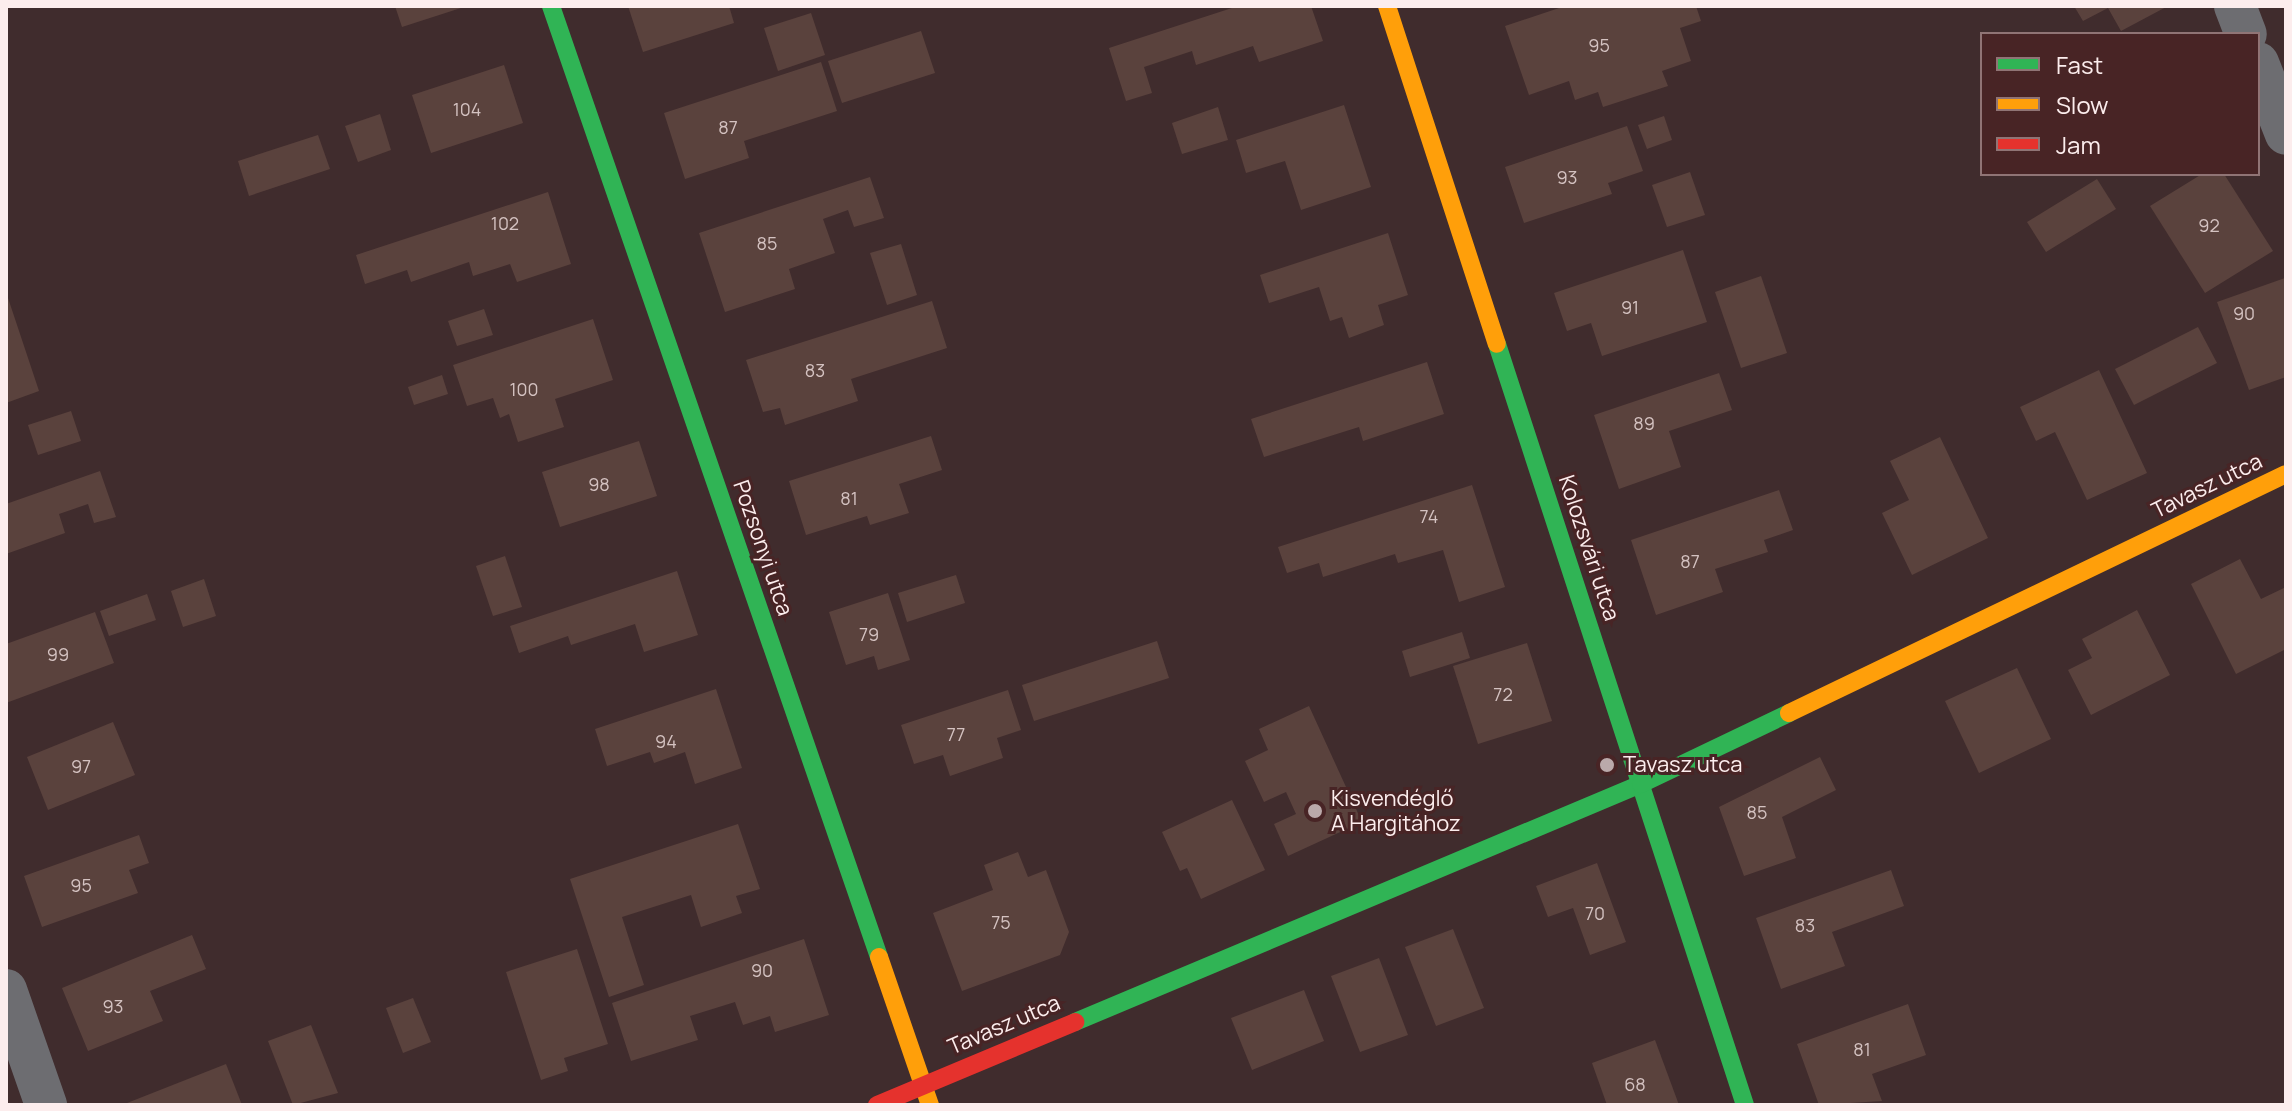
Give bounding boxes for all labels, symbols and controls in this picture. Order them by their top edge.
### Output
legend [1980,32,2260,176]
house number: 95 [1588,34,1610,56]
text: Fast [2056,48,2103,81]
text: Slow [2056,88,2109,121]
house number: 104 [453,98,481,120]
house number: 87 [718,116,738,138]
text: Jam [2056,128,2101,161]
house number: 93 [1556,166,1578,188]
house number: 102 [491,212,519,234]
house number: 92 [2198,214,2220,236]
house number: 85 [757,232,777,254]
house number: 91 [1621,296,1639,318]
house number: 90 [2233,302,2255,324]
house number: 83 [805,359,825,381]
house number: 100 [510,378,538,400]
house number: 89 [1633,412,1655,434]
street label: Tavasz utca [2148,448,2266,524]
street label: Kolozsvári utca [1553,472,1625,624]
house number: 98 [588,473,610,495]
street label: Pozsonyi utca [727,477,799,619]
house number: 81 [840,487,858,509]
house number: 74 [1420,505,1438,527]
house number: 87 [1680,550,1700,572]
house number: 79 [859,623,879,645]
house number: 99 [47,643,69,665]
house number: 72 [1493,683,1513,705]
house number: 77 [947,723,965,745]
house number: 94 [655,730,677,752]
place label: Tavasz utca [1623,752,1742,778]
house number: 97 [71,755,91,777]
marker: Tavasz utca [1598,756,1616,774]
place label: Kisvendéglő A Hargitához [1331,785,1461,836]
house number: 85 [1747,801,1767,823]
marker: Kisvendéglő A Hargitához [1306,802,1324,820]
house number: 95 [70,874,92,896]
house number: 70 [1585,902,1605,924]
house number: 75 [991,911,1011,933]
house number: 83 [1795,914,1815,936]
house number: 90 [751,959,773,981]
street label: Tavasz utca [944,990,1064,1060]
house number: 93 [102,995,124,1017]
house number: 81 [1853,1038,1871,1060]
house number: 68 [1624,1073,1646,1095]

